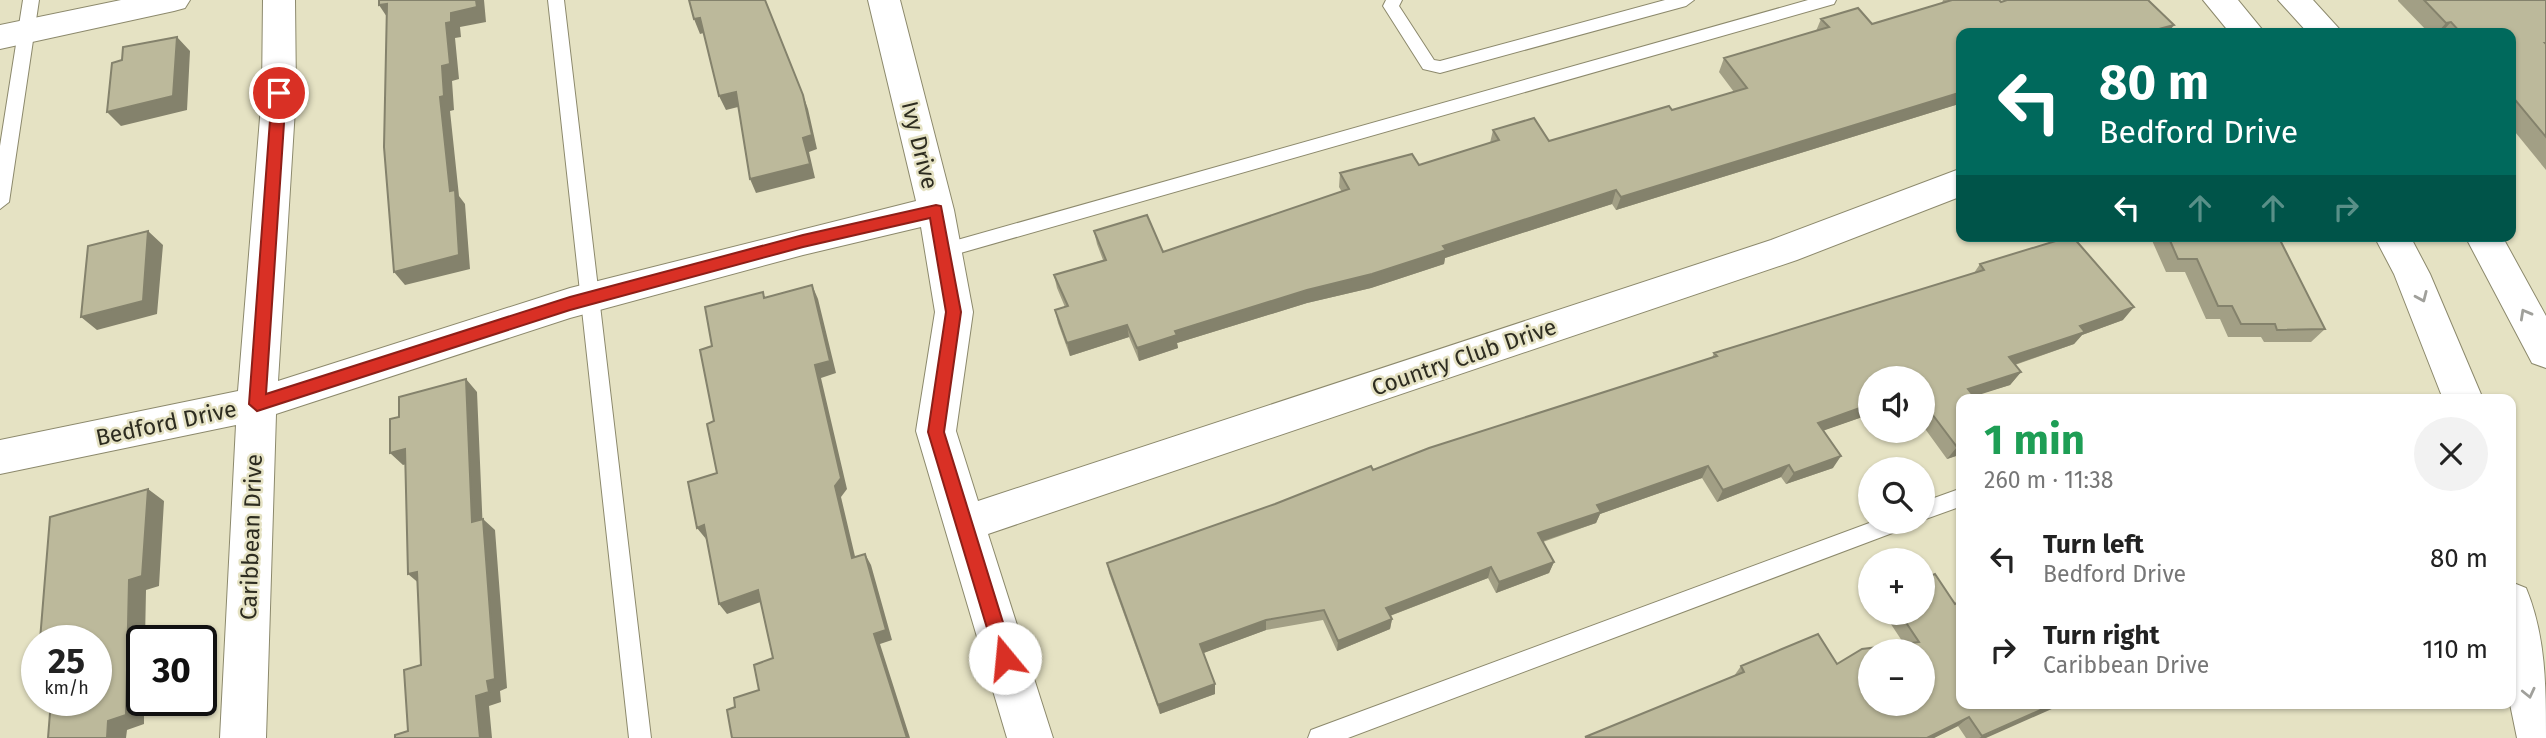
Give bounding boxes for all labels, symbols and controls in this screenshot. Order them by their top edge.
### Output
text: 80 m [2099,53,2209,112]
icon: left [1984,56,2075,147]
pin [249,63,309,123]
icon: arrive [260,74,298,112]
street label: Ivy Drive [896,98,944,192]
text: Bedford Drive [2099,113,2298,151]
icon: left [2108,189,2146,227]
icon: ahead [2181,189,2219,227]
icon: ahead [2254,189,2292,227]
icon: right [2327,189,2365,227]
one-way arrow [2414,290,2428,303]
one-way arrow [2520,308,2533,321]
street label: Country Club Drive [1368,312,1560,402]
map controls [1858,366,1935,716]
button: sound [1858,366,1935,443]
street label: Bedford Drive [93,394,239,452]
text: 1 min [1984,415,2085,465]
button: close [2414,417,2488,491]
street label: Caribbean Drive [234,453,268,621]
button: search [1858,457,1935,534]
text: 260 m · 11:38 [1984,466,2113,494]
text: Turn left [2043,529,2144,560]
icon: left [1984,540,2022,578]
text: 80 m [2430,543,2488,574]
button: + [1858,548,1935,625]
text: Bedford Drive [2043,560,2186,588]
text: Turn right [2043,620,2160,651]
position arrow [968,621,1042,695]
speed limit sign: 30 [126,625,217,716]
icon: right [1984,631,2022,669]
text: 110 m [2422,634,2488,665]
button: − [1858,639,1935,716]
text: 25 [48,640,85,682]
text: Caribbean Drive [2043,651,2209,679]
text: km/h [44,677,89,699]
one-way arrow [2521,687,2535,699]

